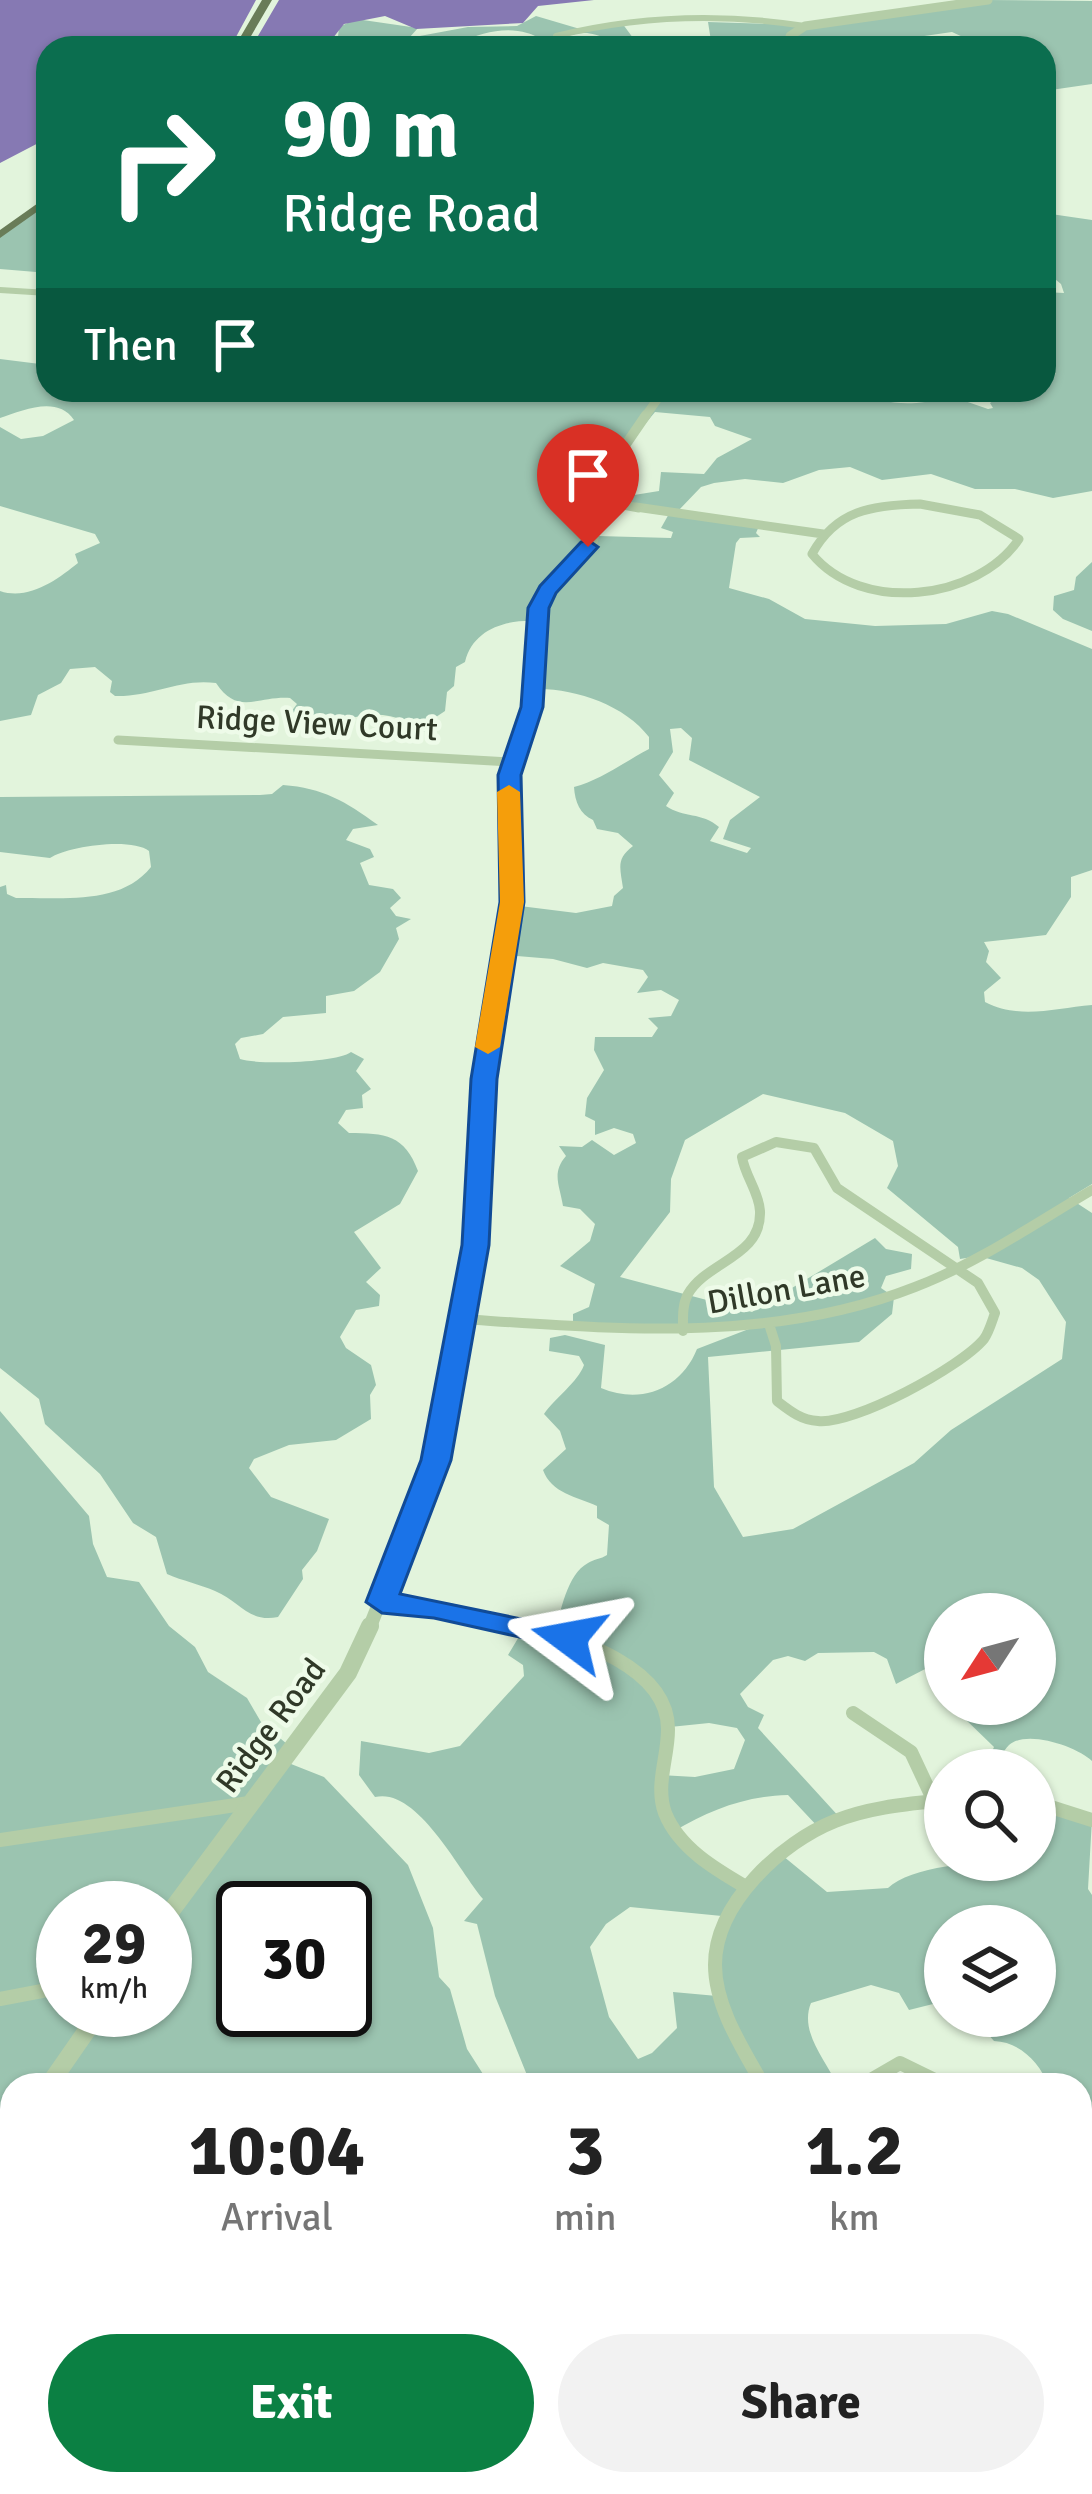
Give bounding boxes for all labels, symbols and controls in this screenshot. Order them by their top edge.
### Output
text: 90 m [282,77,459,181]
icon: right [84,84,240,240]
text: Ridge Road [282,180,541,247]
icon: arrive [202,312,268,378]
text: Then [84,318,178,373]
pin [537,424,639,547]
icon: arrive [555,442,621,508]
street label: Ridge View Court [195,697,439,750]
street label: Dillon Lane [704,1255,868,1324]
position arrow [506,1575,632,1701]
north arrow [924,1593,1056,1725]
map controls [924,1593,1056,2037]
street label: Ridge Road [207,1650,335,1801]
button: search [924,1749,1056,1881]
speed limit sign: 30 [216,1881,372,2037]
button: layers [924,1905,1056,2037]
text: 29 [82,1907,146,1981]
text: km/h [80,1970,148,2007]
text: 10:04 [188,2106,365,2195]
text: 3 [566,2106,605,2195]
text: 1.2 [805,2106,904,2195]
text: Arrival [221,2193,333,2241]
text: min [554,2193,617,2241]
text: km [829,2193,880,2241]
button: Exit [48,2334,534,2472]
button: Share [558,2334,1044,2472]

